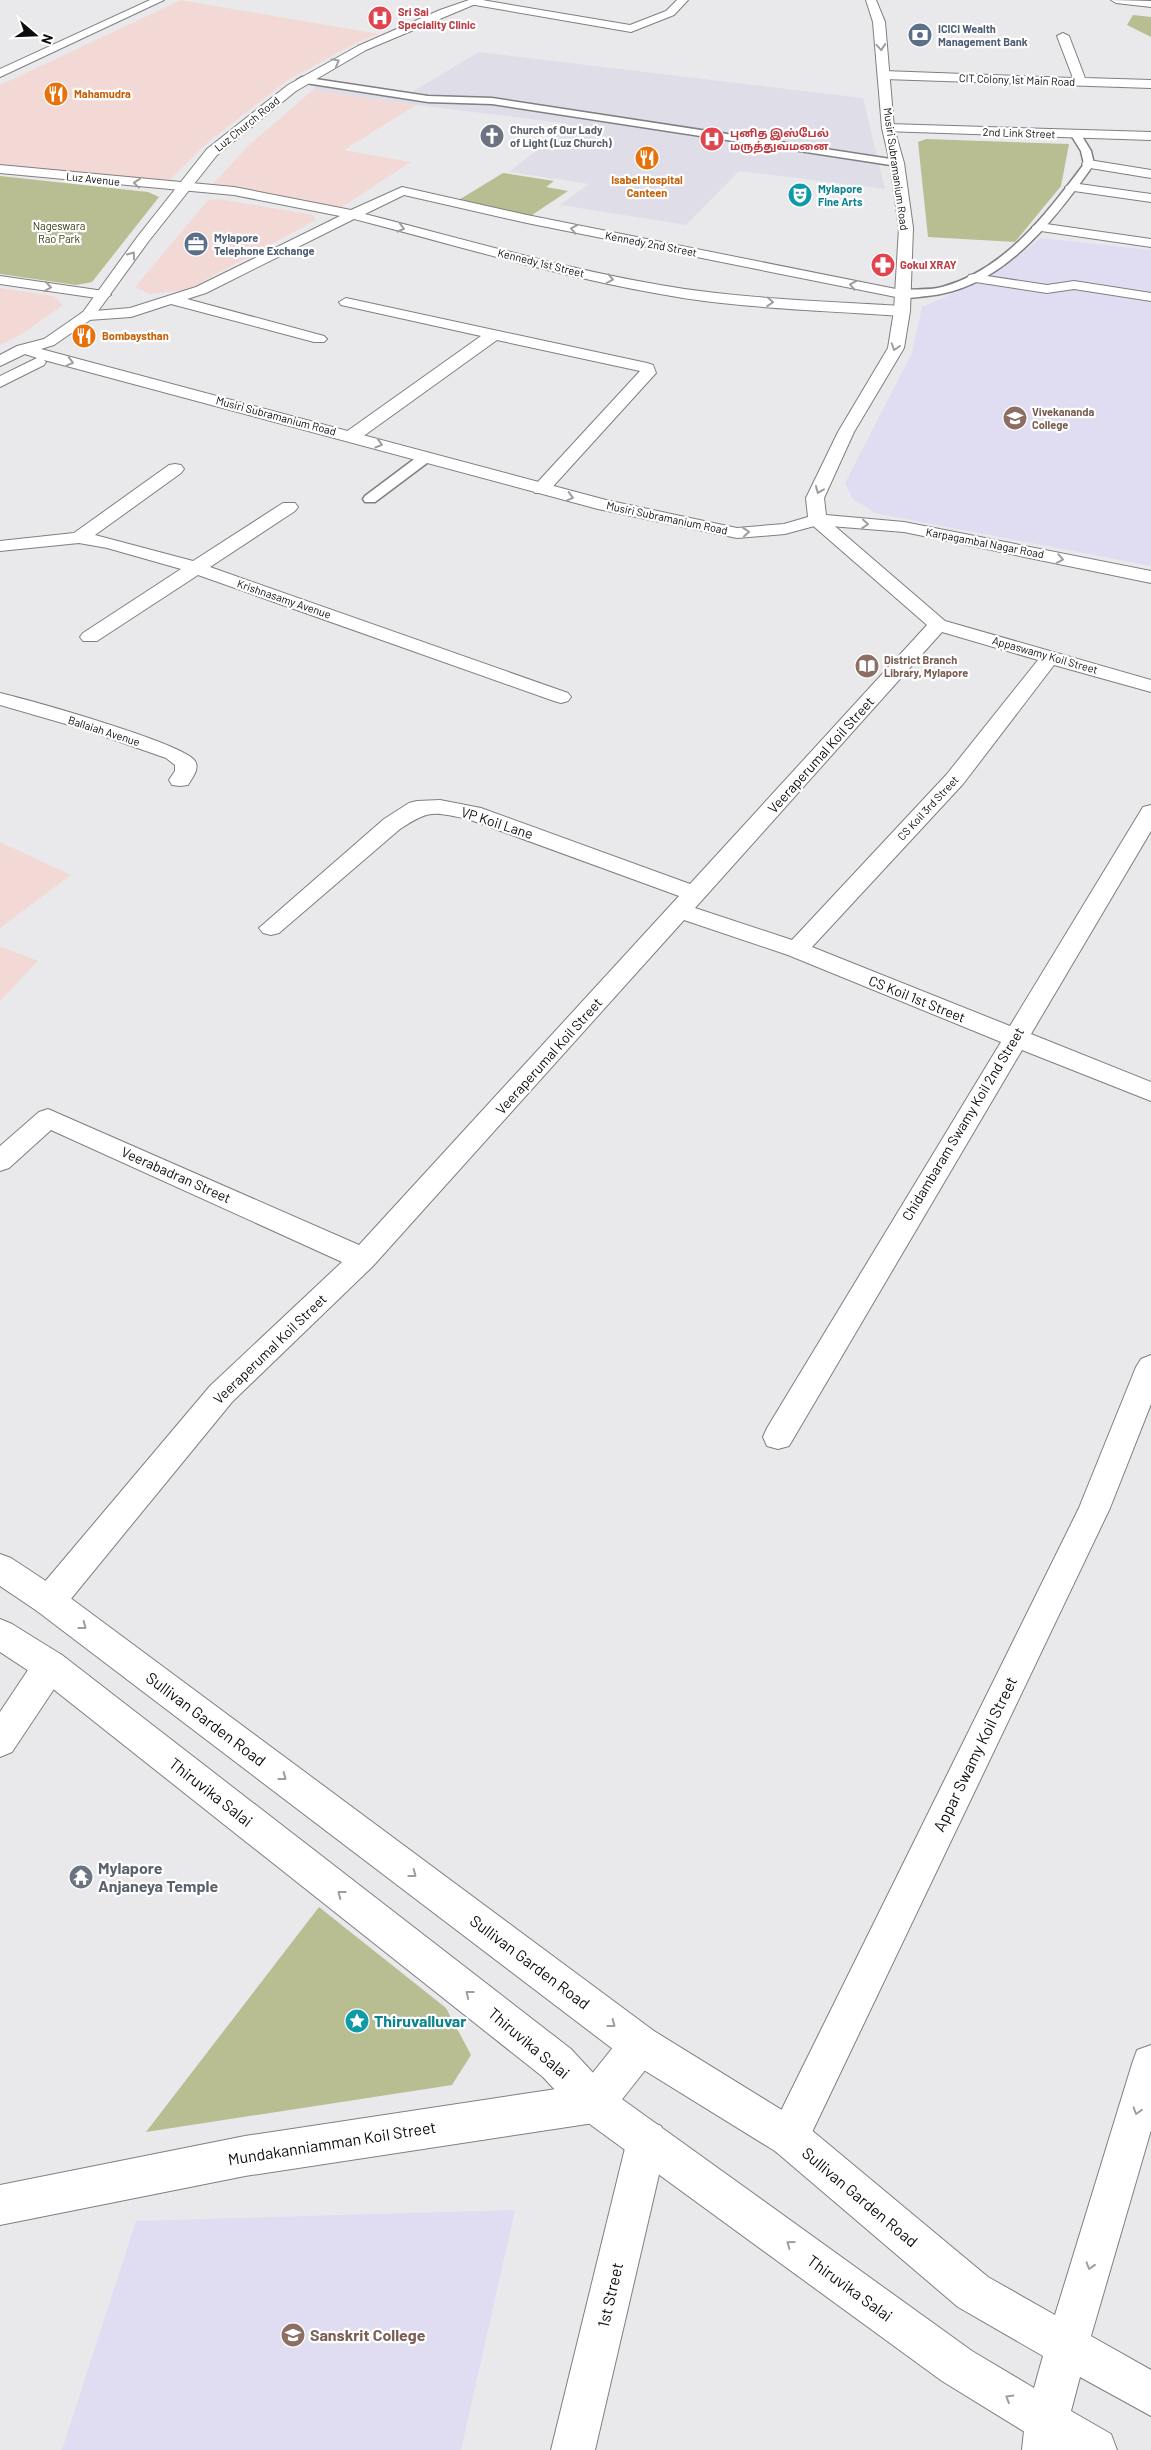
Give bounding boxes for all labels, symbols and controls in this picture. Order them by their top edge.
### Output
hospital icon: Sri Sai Speciality Clinic [367,5,393,31]
place label: Sri Sai Speciality Clinic [398,5,476,31]
north arrow [10,10,60,60]
bank icon: ICICI Wealth Management Bank [907,22,933,48]
place label: ICICI Wealth Management Bank [938,22,1028,48]
text: N [38,32,57,47]
one-way arrow [875,44,886,52]
one-way arrow [331,58,340,68]
street label: CIT Colony 1st Main Road [959,71,1075,88]
restaurant icon: Mahamudra [43,81,69,107]
place label: Mahamudra [74,87,131,100]
street label: Luz Church Road [212,93,282,154]
street label: Musiri Subramanium Road [881,107,912,231]
church icon: Church of Our Lady of Light (Luz Church) [479,123,505,149]
place label: Church of Our Lady of Light (Luz Church) [510,123,612,149]
street label: 2nd Link Street [982,125,1056,140]
hospital icon: புனித இஸ்பேல் மருத்துவமனை [699,126,725,152]
place label: புனித இஸ்பேல் மருத்துவமனை [730,126,829,154]
restaurant icon: Isabel Hospital Canteen [634,145,660,171]
street label: Luz Avenue [65,169,121,188]
place label: Isabel Hospital Canteen [611,173,683,199]
one-way arrow [133,178,141,189]
theatre icon: Mylapore Fine Arts [787,182,813,208]
place label: Mylapore Fine Arts [818,182,863,208]
park label: Nageswara Rao Park [33,219,85,245]
one-way arrow [396,222,405,233]
one-way arrow [569,224,578,234]
street label: Kennedy 2nd Street [604,228,698,259]
office icon: Mylapore Telephone Exchange [183,231,209,257]
place label: Mylapore Telephone Exchange [214,231,315,257]
street label: Kennedy 1st Street [497,245,586,280]
one-way arrow [126,252,135,261]
pharmacy icon: Gokul XRAY [870,252,896,278]
place label: Gokul XRAY [900,258,957,271]
one-way arrow [605,274,614,284]
one-way arrow [849,280,858,291]
one-way arrow [45,281,53,292]
one-way arrow [767,297,775,308]
restaurant icon: Bombaysthan [71,323,97,349]
place label: Bombaysthan [102,329,169,342]
one-way arrow [890,342,900,350]
one-way arrow [65,356,73,366]
street label: Musiri Subramanium Road [215,393,338,438]
school or university icon: Vivekananda College [1002,405,1028,431]
place label: Vivekananda College [1032,405,1094,431]
one-way arrow [375,438,384,449]
one-way arrow [814,485,825,494]
one-way arrow [565,491,573,501]
street label: Musiri Subramanium Road [605,498,729,537]
one-way arrow [862,518,870,529]
street label: Karpagambal Nagar Road [925,525,1045,560]
one-way arrow [742,527,750,538]
one-way arrow [1055,553,1064,563]
street label: Krishnasamy Avenue [236,576,333,621]
street label: Appaswamy Koil Street [991,633,1099,676]
library icon: District Branch Library, Mylapore [854,653,880,679]
place label: District Branch Library, Mylapore [884,653,968,679]
street label: Veeraperumal Koil Street [764,693,877,816]
street label: Ballaiah Avenue [67,713,142,748]
street label: CS Koil 3rd Street [894,773,961,843]
street label: VP Koil Lane [459,803,535,842]
street label: CS Koil 1st Street [866,971,968,1026]
street label: Veeraperumal Koil Street [492,994,605,1117]
street label: Chidambaram Swamy Koil 2nd Street [898,1024,1027,1223]
street label: Veerabadran Street [119,1143,234,1206]
street label: Veeraperumal Koil Street [209,1290,330,1407]
one-way arrow [77,1621,86,1629]
street label: Sullivan Garden Road [143,1667,270,1770]
street label: Appar Swamy Koil Street [929,1673,1020,1834]
street label: Thiruvika Salai [166,1753,257,1830]
one-way arrow [277,1771,286,1779]
place label: Mylapore Anjaneya Temple [98,1858,218,1895]
temple icon: Mylapore Anjaneya Temple [68,1864,94,1890]
one-way arrow [407,1868,417,1877]
one-way arrow [337,1891,347,1900]
street label: Sullivan Garden Road [467,1910,594,2013]
one-way arrow [465,1991,475,2000]
street label: Thiruvika Salai [485,2003,574,2082]
place icon: Thiruvalluvar [344,2008,370,2034]
place label: Thiruvalluvar [374,2011,466,2030]
one-way arrow [606,2019,615,2027]
one-way arrow [1132,2106,1142,2114]
street label: Mundakanniamman Koil Street [227,2117,437,2168]
street label: Sullivan Garden Road [799,2143,922,2250]
one-way arrow [786,2241,795,2250]
street label: Thiruvika Salai [804,2250,897,2325]
street label: 1st Street [593,2261,626,2329]
one-way arrow [1086,2262,1096,2270]
school or university icon: Sanskrit College [280,2322,306,2348]
place label: Sanskrit College [310,2325,426,2344]
one-way arrow [1005,2394,1014,2404]

